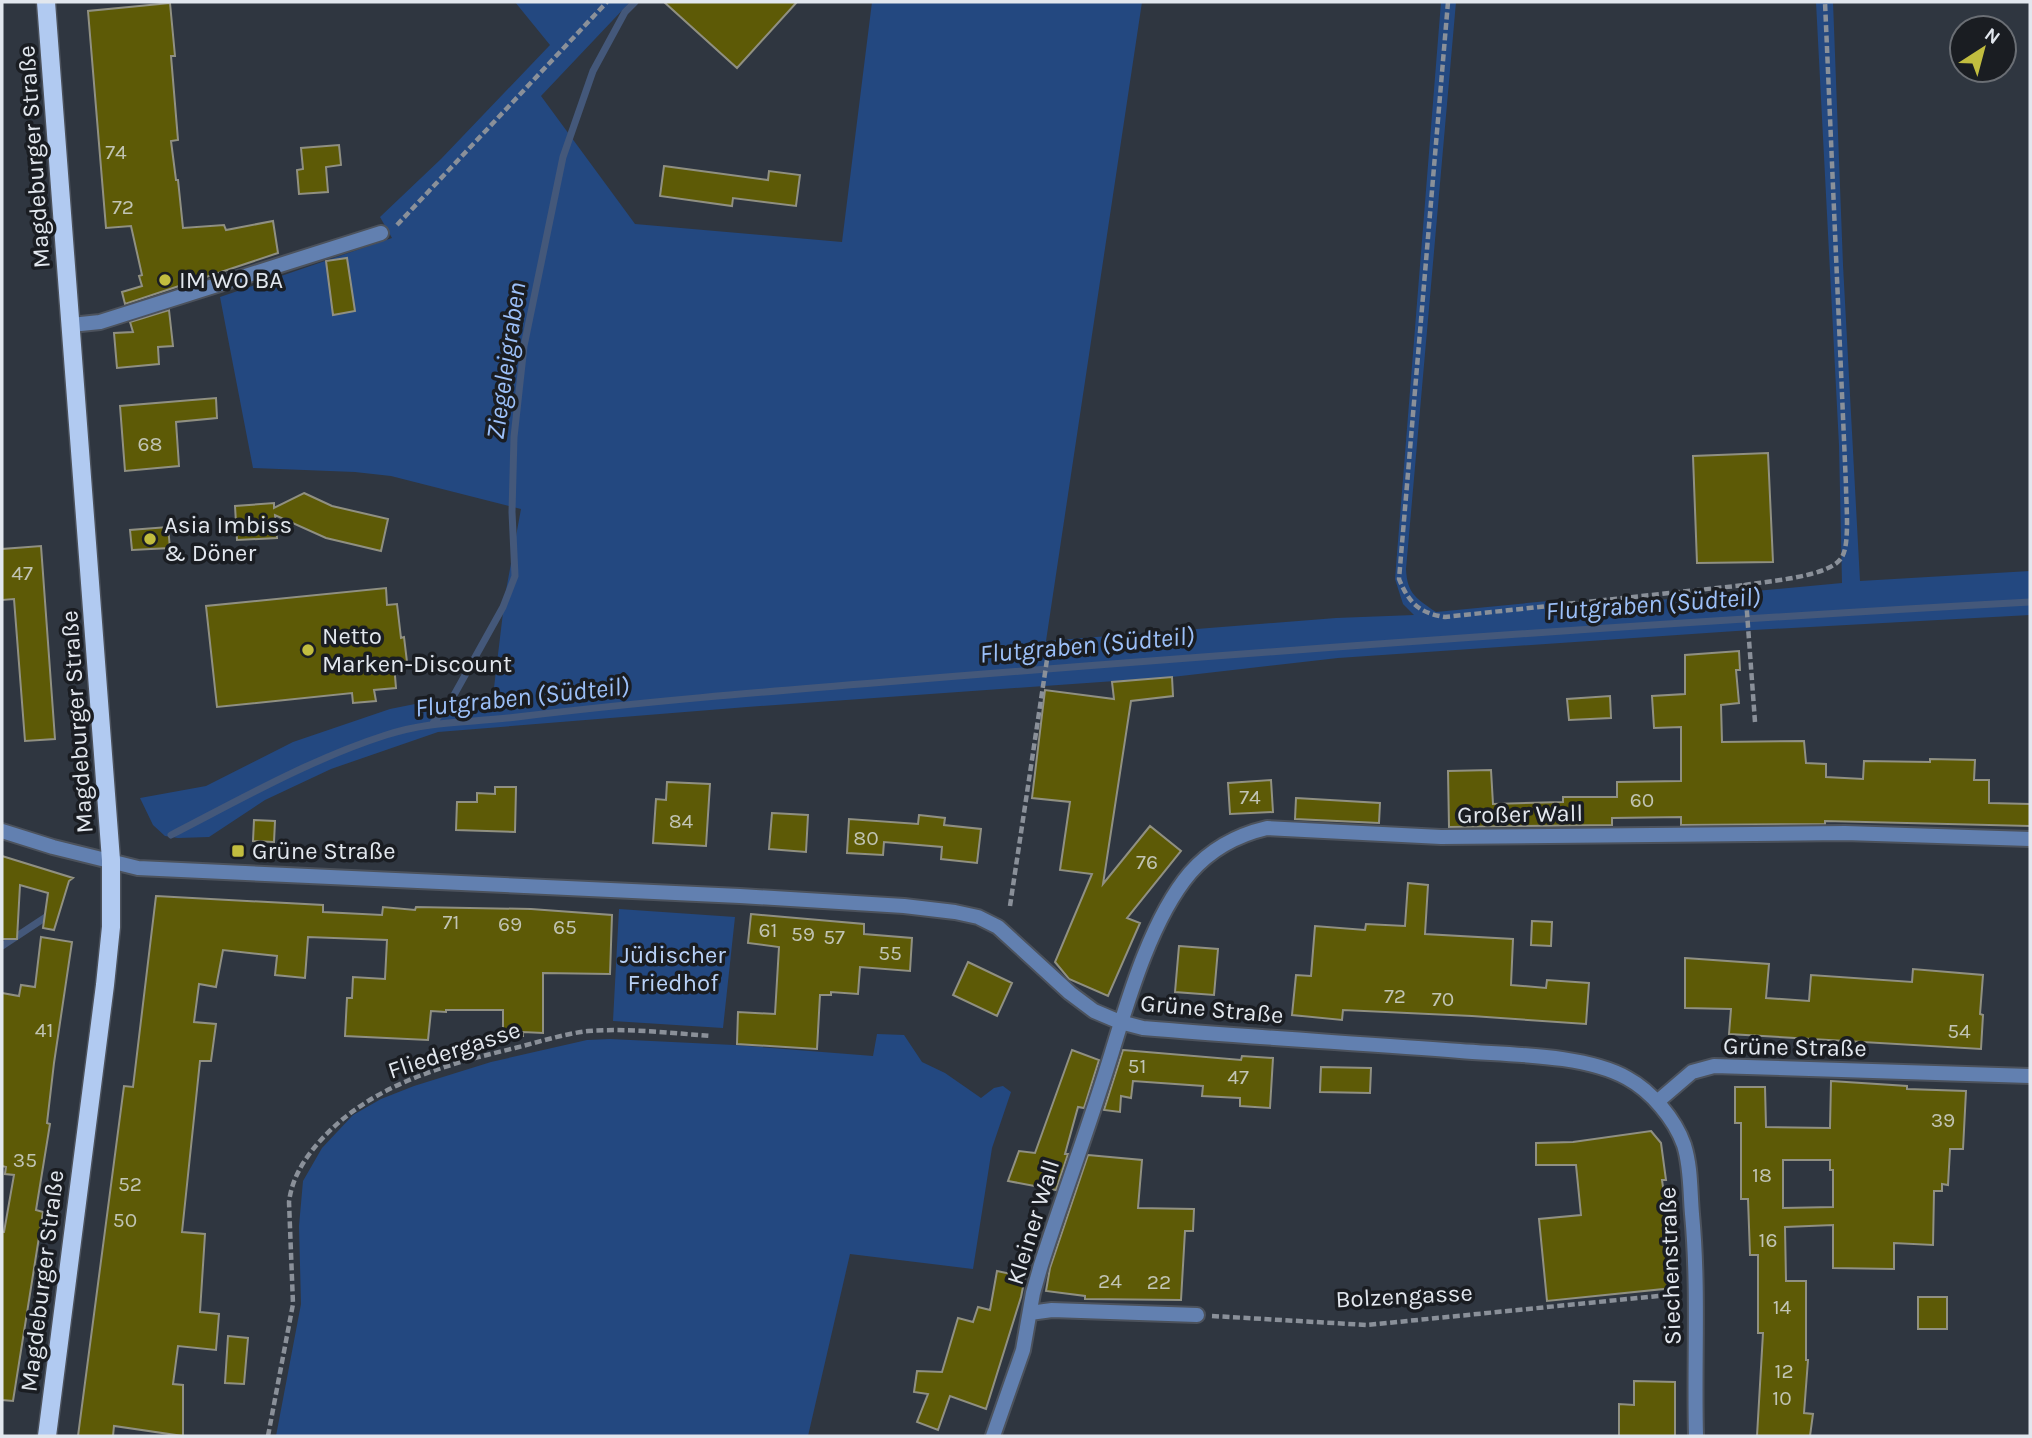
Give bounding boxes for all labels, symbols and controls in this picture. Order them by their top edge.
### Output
north arrow [1948,14,2018,84]
text: N [1980,23,2004,49]
street label: Magdeburger Straße [12,45,56,269]
house number: 74 [105,140,127,164]
house number: 72 [112,195,134,219]
place label: IM WO BA [179,266,283,294]
marker: IM WO BA [157,272,173,288]
water label: Ziegeleigraben [480,280,532,442]
house number: 68 [138,432,162,456]
place label: Asia Imbiss & Döner [164,511,292,567]
marker: Asia Imbiss & Döner [142,531,158,547]
house number: 47 [11,561,33,585]
water label: Flutgraben (Südteil) [1544,581,1762,627]
street label: Magdeburger Straße [55,610,99,834]
water label: Flutgraben (Südteil) [978,620,1196,670]
place label: Netto Marken-Discount [322,622,512,678]
marker: Netto Marken-Discount [300,642,316,658]
water label: Flutgraben (Südteil) [413,670,631,724]
house number: 74 [1239,785,1261,809]
house number: 60 [1630,788,1654,812]
street label: Großer Wall [1457,799,1583,829]
house number: 84 [669,809,694,833]
house number: 80 [853,826,879,850]
place label: Grüne Straße [252,837,396,865]
marker: Grüne Straße [230,843,246,859]
house number: 76 [1136,850,1158,874]
house number: 71 [443,910,459,934]
house number: 69 [498,912,522,936]
house number: 65 [553,915,577,939]
house number: 61 [759,918,777,942]
house number: 59 [791,922,815,946]
house number: 57 [823,925,845,949]
park label: Jüdischer Friedhof [620,941,726,997]
house number: 55 [878,941,902,965]
house number: 72 [1384,984,1406,1008]
house number: 70 [1432,987,1454,1011]
street label: Grüne Straße [1139,989,1285,1029]
street label: Fliedergasse [384,1015,524,1085]
house number: 41 [35,1018,53,1042]
house number: 54 [1947,1019,1971,1043]
street label: Grüne Straße [1723,1032,1867,1062]
house number: 51 [1128,1054,1146,1078]
house number: 47 [1227,1065,1249,1089]
house number: 39 [1931,1108,1955,1132]
house number: 35 [13,1148,37,1172]
street label: Kleiner Wall [1001,1156,1065,1288]
house number: 18 [1752,1163,1772,1187]
street label: Magdeburger Straße [14,1168,70,1394]
house number: 52 [118,1172,142,1196]
street label: Siechenstraße [1653,1186,1687,1346]
house number: 50 [113,1208,137,1232]
house number: 16 [1759,1228,1777,1252]
house number: 24 [1098,1269,1122,1293]
house number: 22 [1147,1270,1171,1294]
street label: Bolzengasse [1335,1278,1473,1314]
house number: 14 [1773,1295,1792,1319]
house number: 12 [1774,1359,1794,1383]
house number: 10 [1772,1386,1792,1410]

